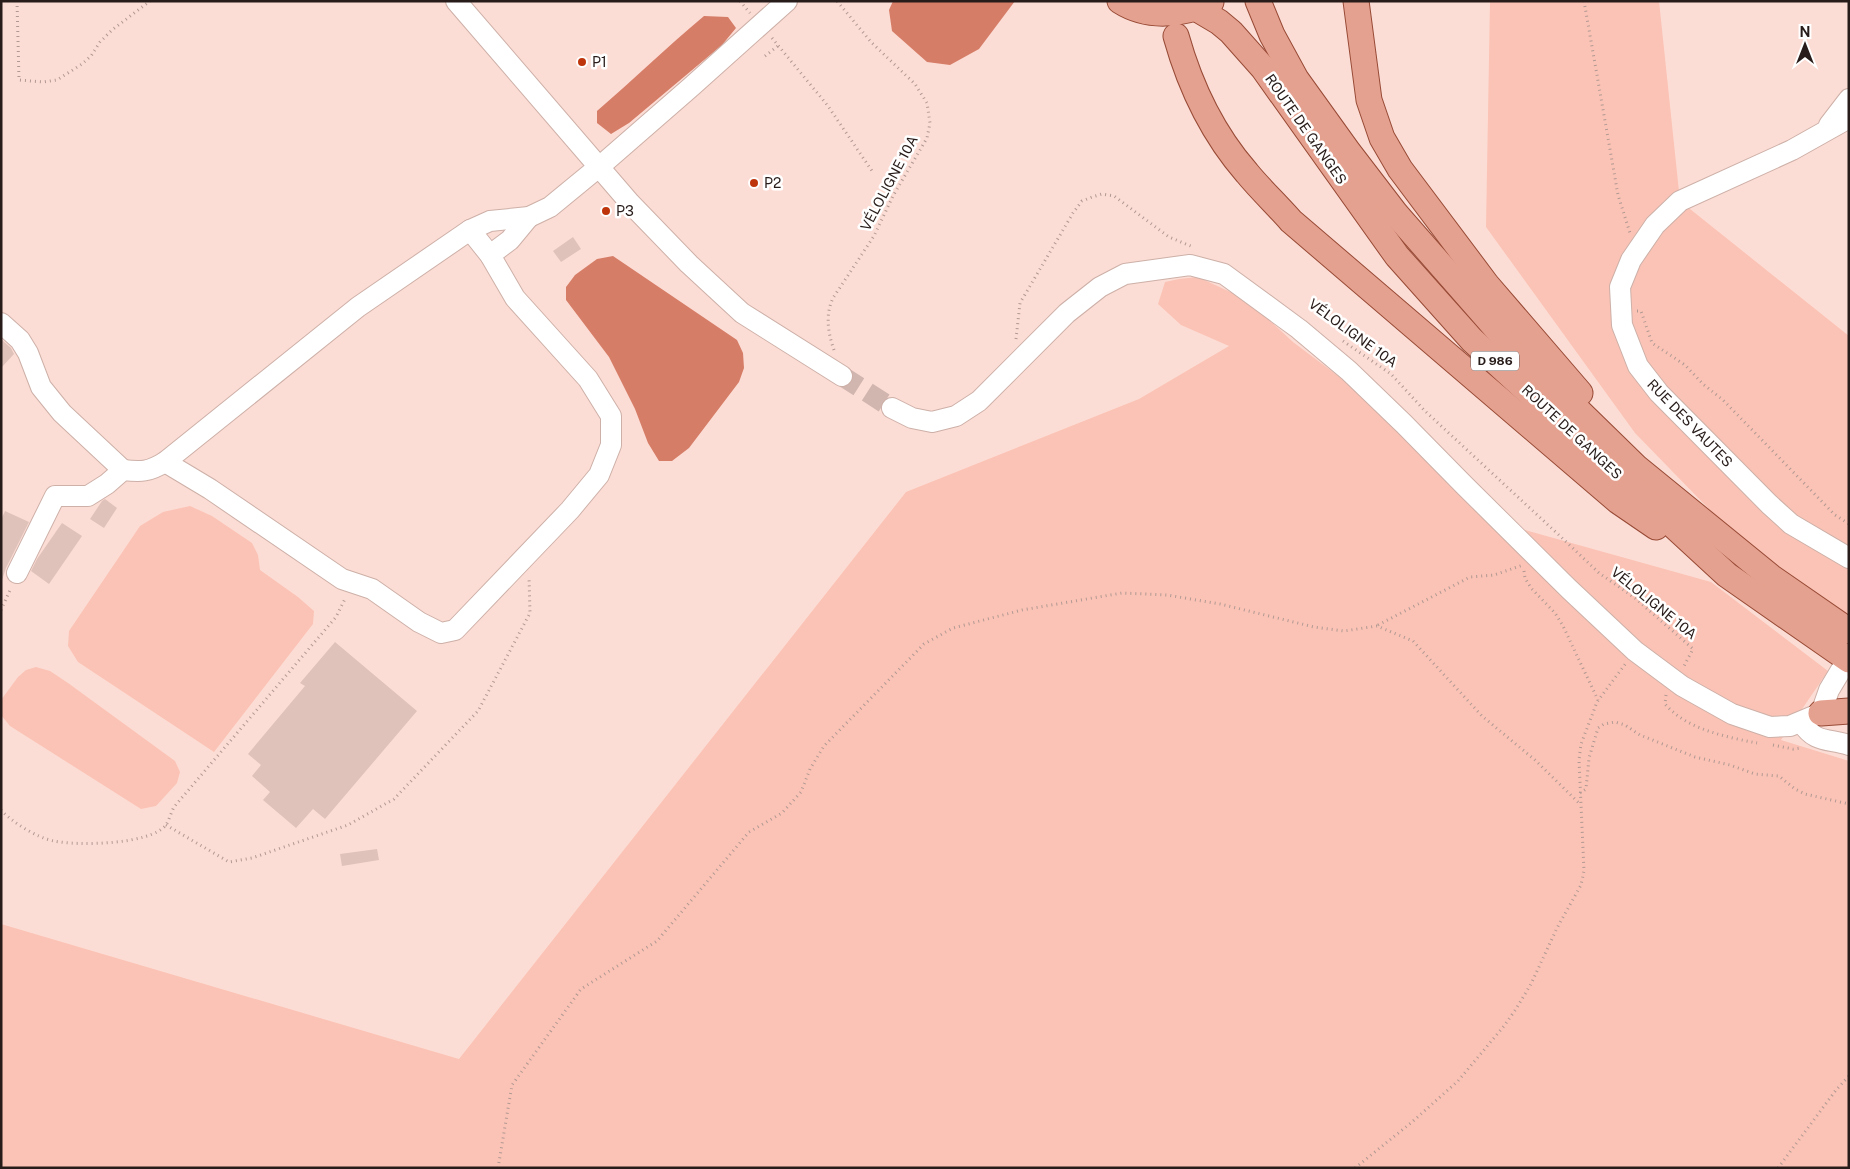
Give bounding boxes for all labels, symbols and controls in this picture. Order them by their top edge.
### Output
north arrow [1780,20,1830,70]
text: N [1800,24,1810,40]
place label: P1 [592,54,607,70]
marker: P1 [576,56,588,68]
street label: ROUTE DE GANGES [1262,71,1350,187]
street label: VÉLOLIGNE 10A [856,132,921,233]
place label: P2 [764,175,781,191]
marker: P2 [748,177,760,189]
place label: P3 [616,203,634,219]
marker: P3 [600,205,612,217]
street label: VÉLOLIGNE 10A [1306,295,1401,370]
road number: D 986 [1471,352,1519,371]
street label: RUE DES VAUTES [1644,376,1736,470]
street label: ROUTE DE GANGES [1519,382,1625,482]
street label: VÉLOLIGNE 10A [1608,563,1701,642]

